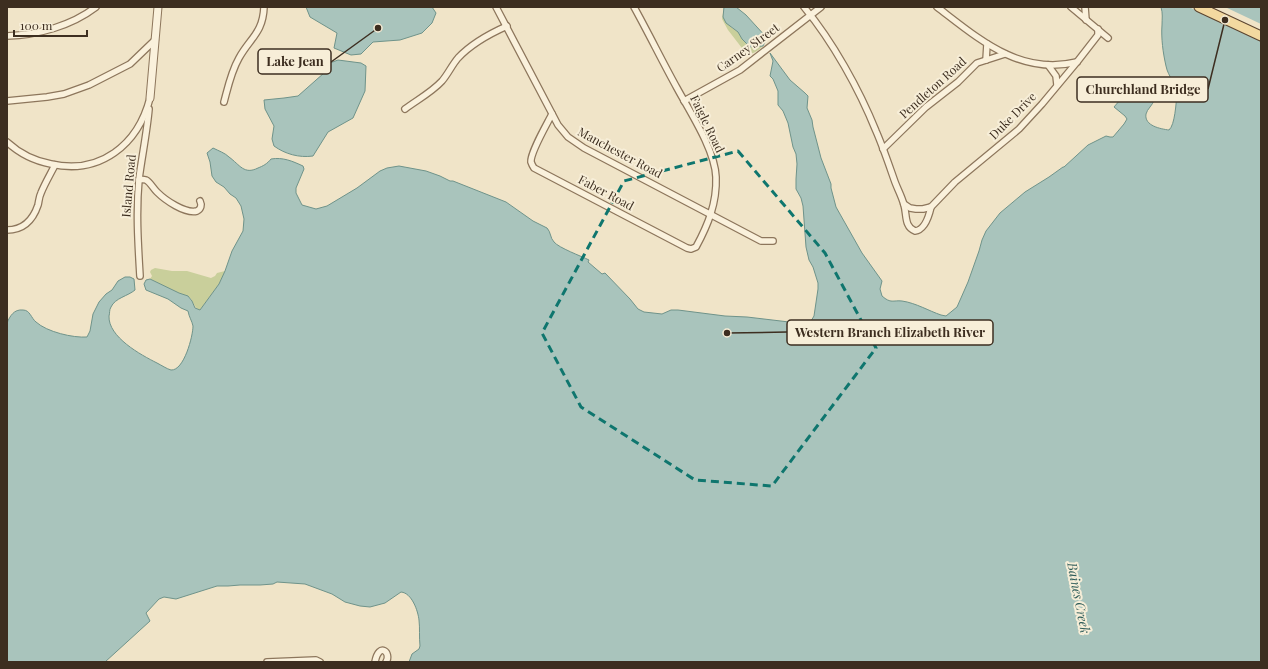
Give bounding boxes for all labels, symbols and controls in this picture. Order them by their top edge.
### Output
scale bar [14,12,87,38]
text: 100 m [20,17,53,33]
street label: Carney Street [713,19,783,75]
callout: Lake Jean [258,49,331,74]
text: Lake Jean [266,52,324,69]
street label: Pendleton Road [895,53,969,122]
callout: Churchland Bridge [1077,77,1208,102]
text: Churchland Bridge [1086,80,1201,97]
street label: Duke Drive [985,88,1039,142]
street label: Faigle Road [687,92,729,155]
street label: Manchester Road [575,123,666,181]
street label: Island Road [117,154,139,218]
street label: Faber Road [576,171,637,213]
callout: Western Branch Elizabeth River [787,320,993,345]
text: Western Branch Elizabeth River [794,323,985,340]
water label: Baines Creek [1064,560,1095,635]

